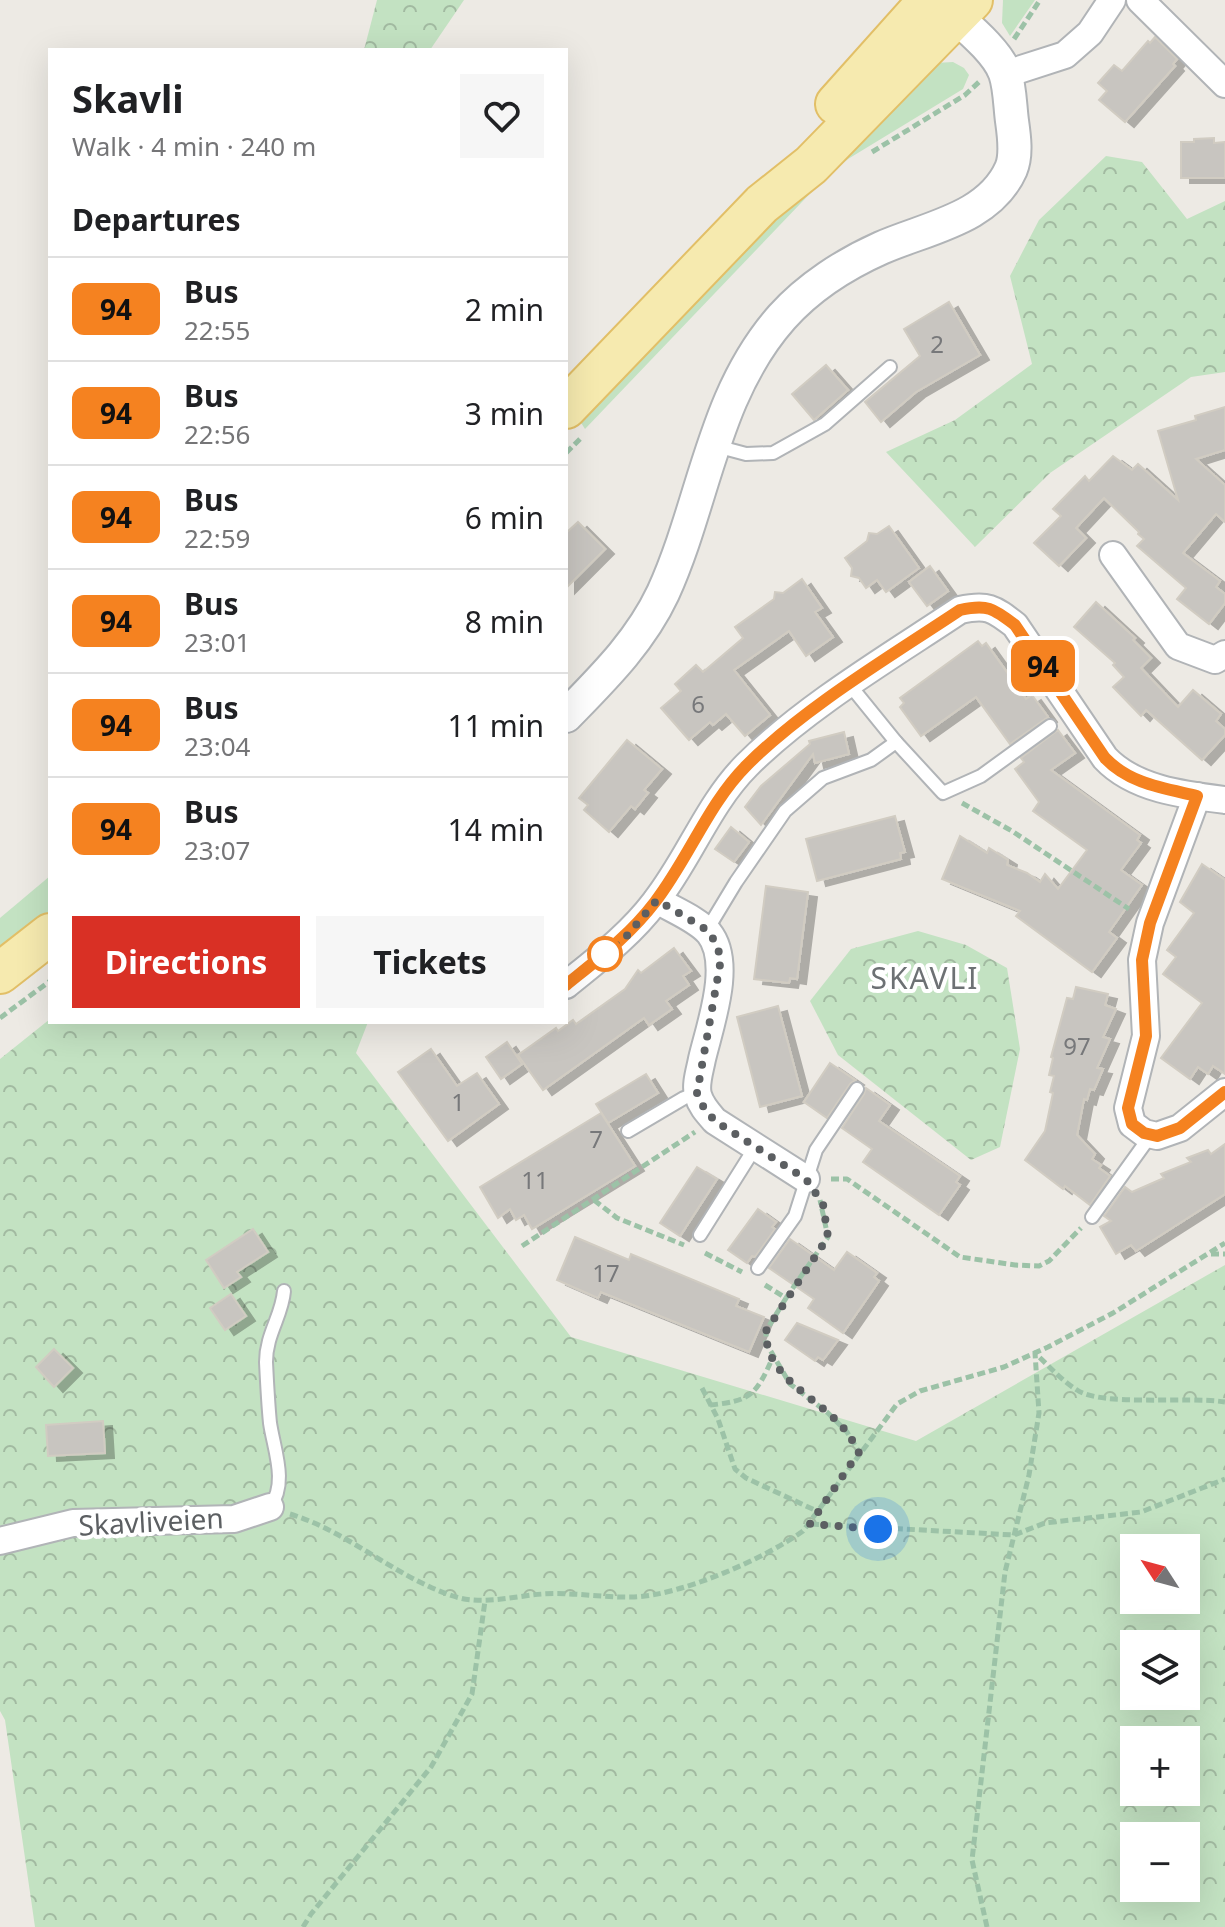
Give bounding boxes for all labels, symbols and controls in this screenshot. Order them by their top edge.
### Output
text: Skavli [72,72,184,124]
button: heart [460,74,544,158]
text: Walk · 4 min · 240 m [72,128,316,164]
text: Departures [72,199,241,240]
text: Bus [184,271,239,312]
text: 2 min [465,289,544,330]
text: 94 [100,290,132,328]
text: 22:55 [184,312,250,348]
house number: 2 [930,327,944,360]
text: Bus [184,375,239,416]
text: 3 min [465,393,544,434]
text: 94 [100,394,132,432]
text: 22:56 [184,416,250,452]
text: Bus [184,479,239,520]
text: 6 min [465,497,544,538]
text: 94 [100,498,132,536]
text: 22:59 [184,520,250,556]
text: Bus [184,583,239,624]
text: 8 min [465,601,544,642]
text: 94 [100,602,132,640]
text: 23:01 [184,624,250,660]
line badge: 94 [1007,640,1079,692]
text: 94 [1027,647,1059,685]
text: Bus [184,687,239,728]
house number: 6 [691,687,705,720]
text: 11 min [448,705,544,746]
text: 94 [100,706,132,744]
text: 23:04 [184,728,250,764]
text: Bus [184,791,239,832]
text: 14 min [448,809,544,850]
text: 94 [100,810,132,848]
text: 23:07 [184,832,250,868]
button: Directions [72,916,300,1008]
button: Tickets [316,916,544,1008]
unlabelled marker [588,937,622,971]
district label: SKAVLI [871,957,979,998]
house number: 97 [1063,1029,1091,1062]
house number: 1 [451,1085,465,1118]
house number: 7 [589,1122,603,1155]
house number: 11 [521,1163,549,1196]
house number: 17 [592,1256,620,1289]
street label: Skavliveien [78,1498,224,1544]
your location [858,1509,898,1549]
north arrow [1120,1534,1200,1614]
map controls [1120,1534,1200,1902]
button: layers [1120,1630,1200,1710]
button: + [1120,1726,1200,1806]
button: − [1120,1822,1200,1902]

